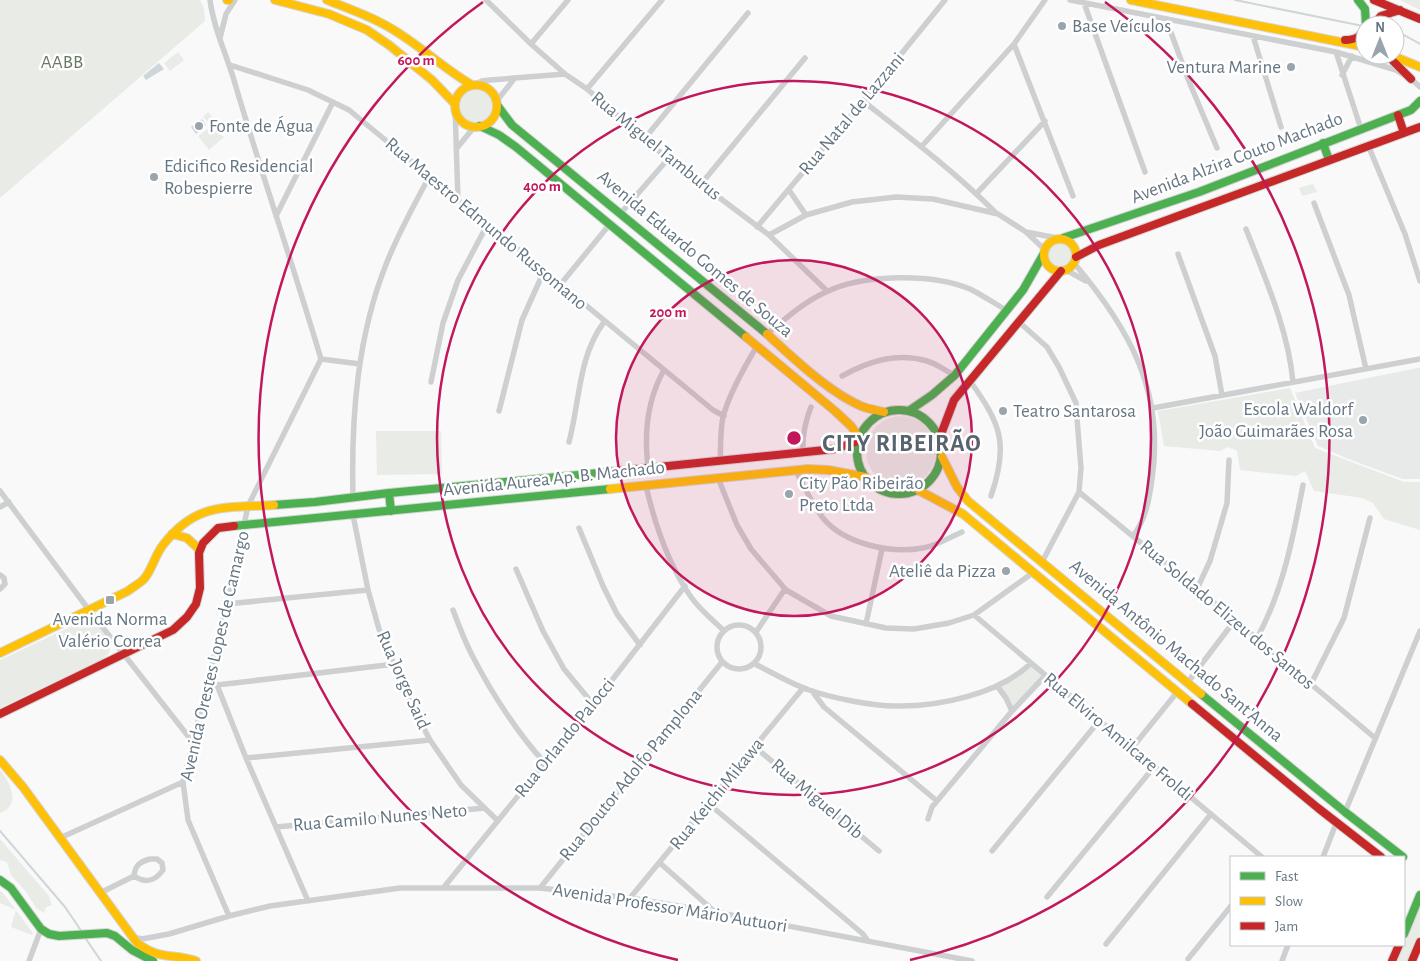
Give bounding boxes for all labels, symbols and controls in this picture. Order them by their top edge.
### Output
north arrow [1355,15,1405,65]
place label: Base Veículos [1072,17,1171,36]
marker: Base Veículos [1056,20,1068,32]
text: N [1375,21,1385,35]
street label: Rua Natal de Lazzani [796,49,908,179]
park label: AABB [41,53,83,72]
text: 600 m [397,53,435,68]
place label: Ventura Marine [1166,58,1281,77]
marker: Ventura Marine [1285,61,1297,73]
street label: Rua Miguel Tamburus [588,88,724,204]
street label: Avenida Alzira Couto Machado [1129,109,1345,207]
place label: Fonte de Água [209,115,314,136]
marker: Fonte de Água [193,120,205,132]
street label: Rua Maestro Edmundo Russomano [381,134,591,314]
place label: Edicifico Residencial Robespierre [164,157,313,198]
street label: Avenida Eduardo Gomes de Souza [594,167,797,341]
marker: Edicifico Residencial Robespierre [148,171,160,183]
text: 400 m [523,179,561,194]
text: 200 m [649,305,687,320]
place label: Escola Waldorf João Guimarães Rosa [1199,400,1354,441]
place label: Teatro Santarosa [1013,402,1136,421]
marker: Teatro Santarosa [997,405,1009,417]
marker: Escola Waldorf João Guimarães Rosa [1357,414,1369,426]
district label: CITY RIBEIRÃO [822,428,982,456]
centre of rings [785,429,803,447]
street label: Avenida Aurea Ap. B. Machado [442,458,666,500]
place label: City Pão Ribeirão Preto Ltda [799,474,924,515]
marker: City Pão Ribeirão Preto Ltda [783,488,795,500]
street label: Avenida Orestes Lopes de Camargo [177,529,253,783]
street label: Rua Soldado Elizeu dos Santos [1136,537,1318,693]
street label: Avenida Antônio Machado Sant'Anna [1066,556,1286,746]
place label: Ateliê da Pizza [889,562,996,581]
marker: Ateliê da Pizza [1000,565,1012,577]
marker: Avenida Norma Valério Correa [104,594,116,606]
place label: Avenida Norma Valério Correa [52,610,168,651]
street label: Rua Jorge Said [373,628,433,732]
street label: Rua Elviro Amilcare Froldi [1040,669,1196,805]
street label: Rua Orlando Palocci [511,675,619,801]
street label: Rua Doutor Adolfo Pamplona [556,685,706,864]
street label: Rua Keichi Mikawa [666,734,768,853]
street label: Rua Miguel Dib [767,755,867,843]
street label: Rua Camilo Nunes Neto [292,801,468,835]
legend [1230,856,1405,946]
text: Fast [1275,869,1299,884]
street label: Avenida Professor Mário Autuori [551,880,789,936]
text: Slow [1275,894,1303,909]
text: Jam [1275,919,1298,934]

